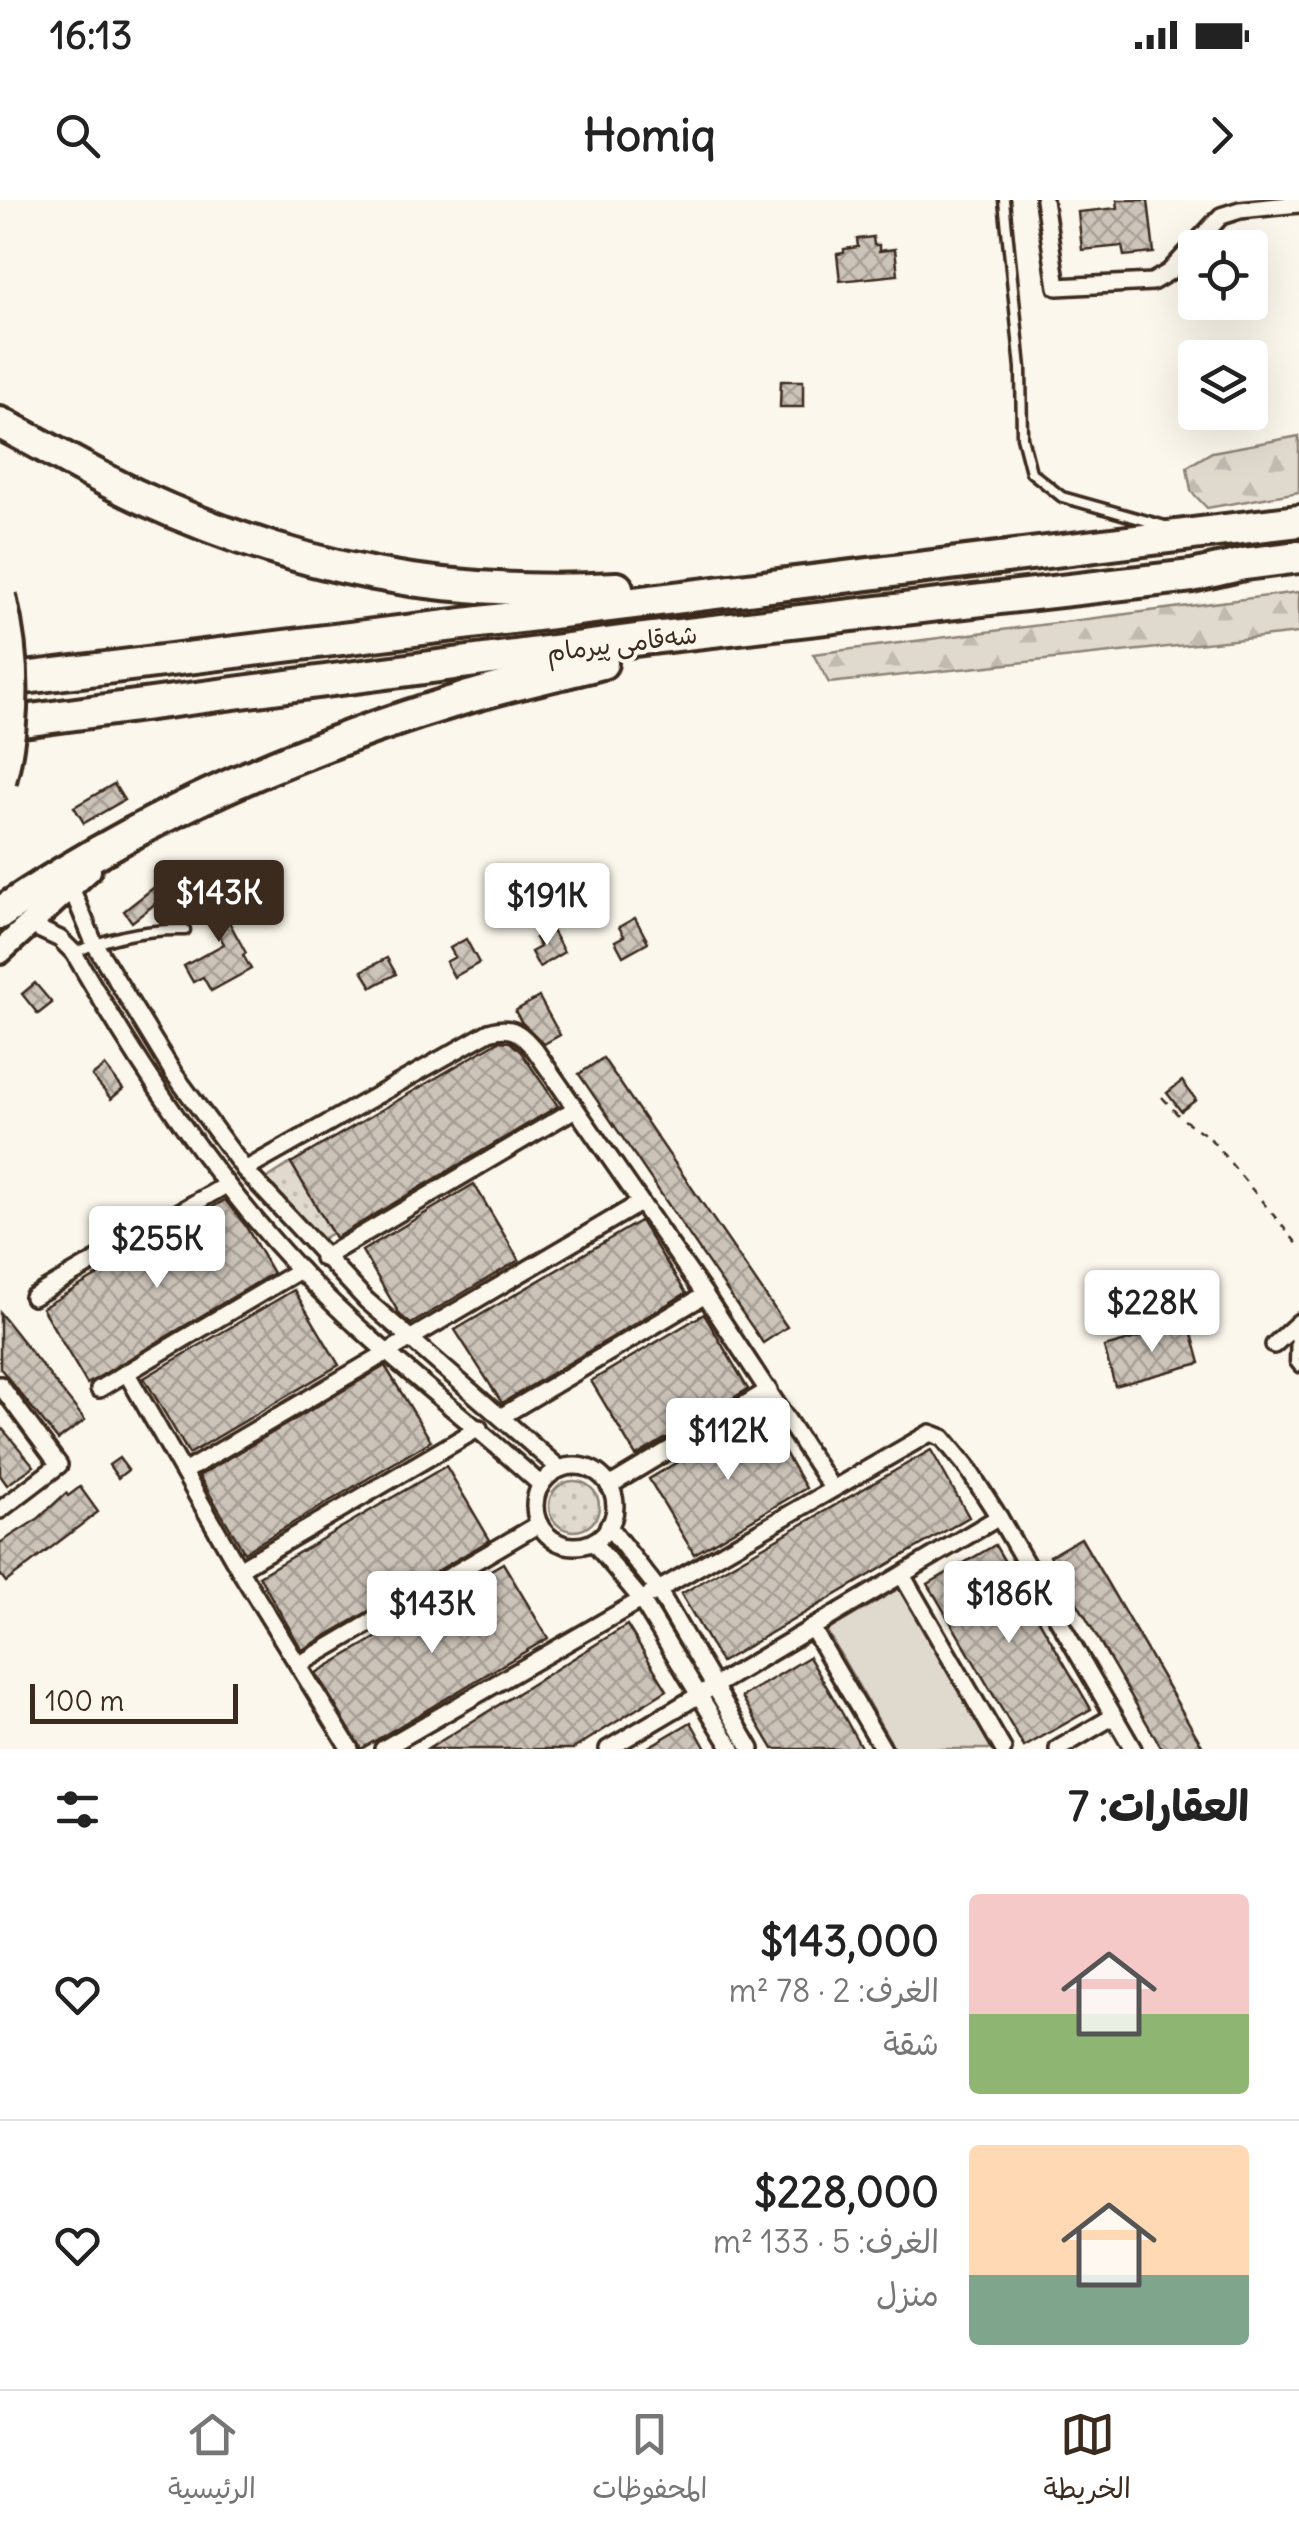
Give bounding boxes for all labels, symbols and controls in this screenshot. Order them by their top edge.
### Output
text: 16:13 [50,12,132,59]
text: Homiq [583,107,716,163]
icon: search [50,108,105,163]
icon: forward [1194,108,1249,163]
map controls [1178,230,1268,430]
button: locate [1178,230,1268,320]
button: layers [1178,340,1268,430]
street label: شەقامی پیرمام [545,618,699,671]
pin: $143K [149,860,289,945]
pin: $191K [477,863,617,948]
text: $143K [176,872,262,913]
text: $191K [507,875,587,916]
pin: $255K [87,1206,227,1291]
text: $255K [111,1218,203,1259]
pin: $228K [1082,1270,1222,1355]
text: $228K [1106,1282,1198,1323]
pin: $112K [658,1398,798,1483]
text: $112K [688,1410,768,1451]
pin: $186K [939,1561,1079,1646]
pin: $143K [362,1571,502,1656]
text: $186K [966,1573,1052,1614]
text: $143K [389,1583,475,1624]
scale bar [30,1679,238,1724]
text: 100 m [45,1683,124,1719]
text: العقارات: 7 [1068,1780,1249,1832]
icon: filters [50,1782,105,1837]
text: $143,000 [760,1915,939,1967]
icon: home [1049,1934,1169,2054]
icon: heart [50,1967,105,2022]
text: الغرف: 2 · 78 m² [729,1970,939,2011]
text: شقة [883,2023,939,2064]
text: $228,000 [754,2166,939,2218]
icon: home [1049,2185,1169,2305]
icon: heart [50,2218,105,2273]
text: الغرف: 5 · 133 m² [713,2221,939,2262]
text: منزل [876,2274,939,2315]
tab: الرئيسية [168,2407,256,2513]
tab: المحفوظات [592,2407,707,2513]
tab: الخريطة [1044,2407,1131,2513]

